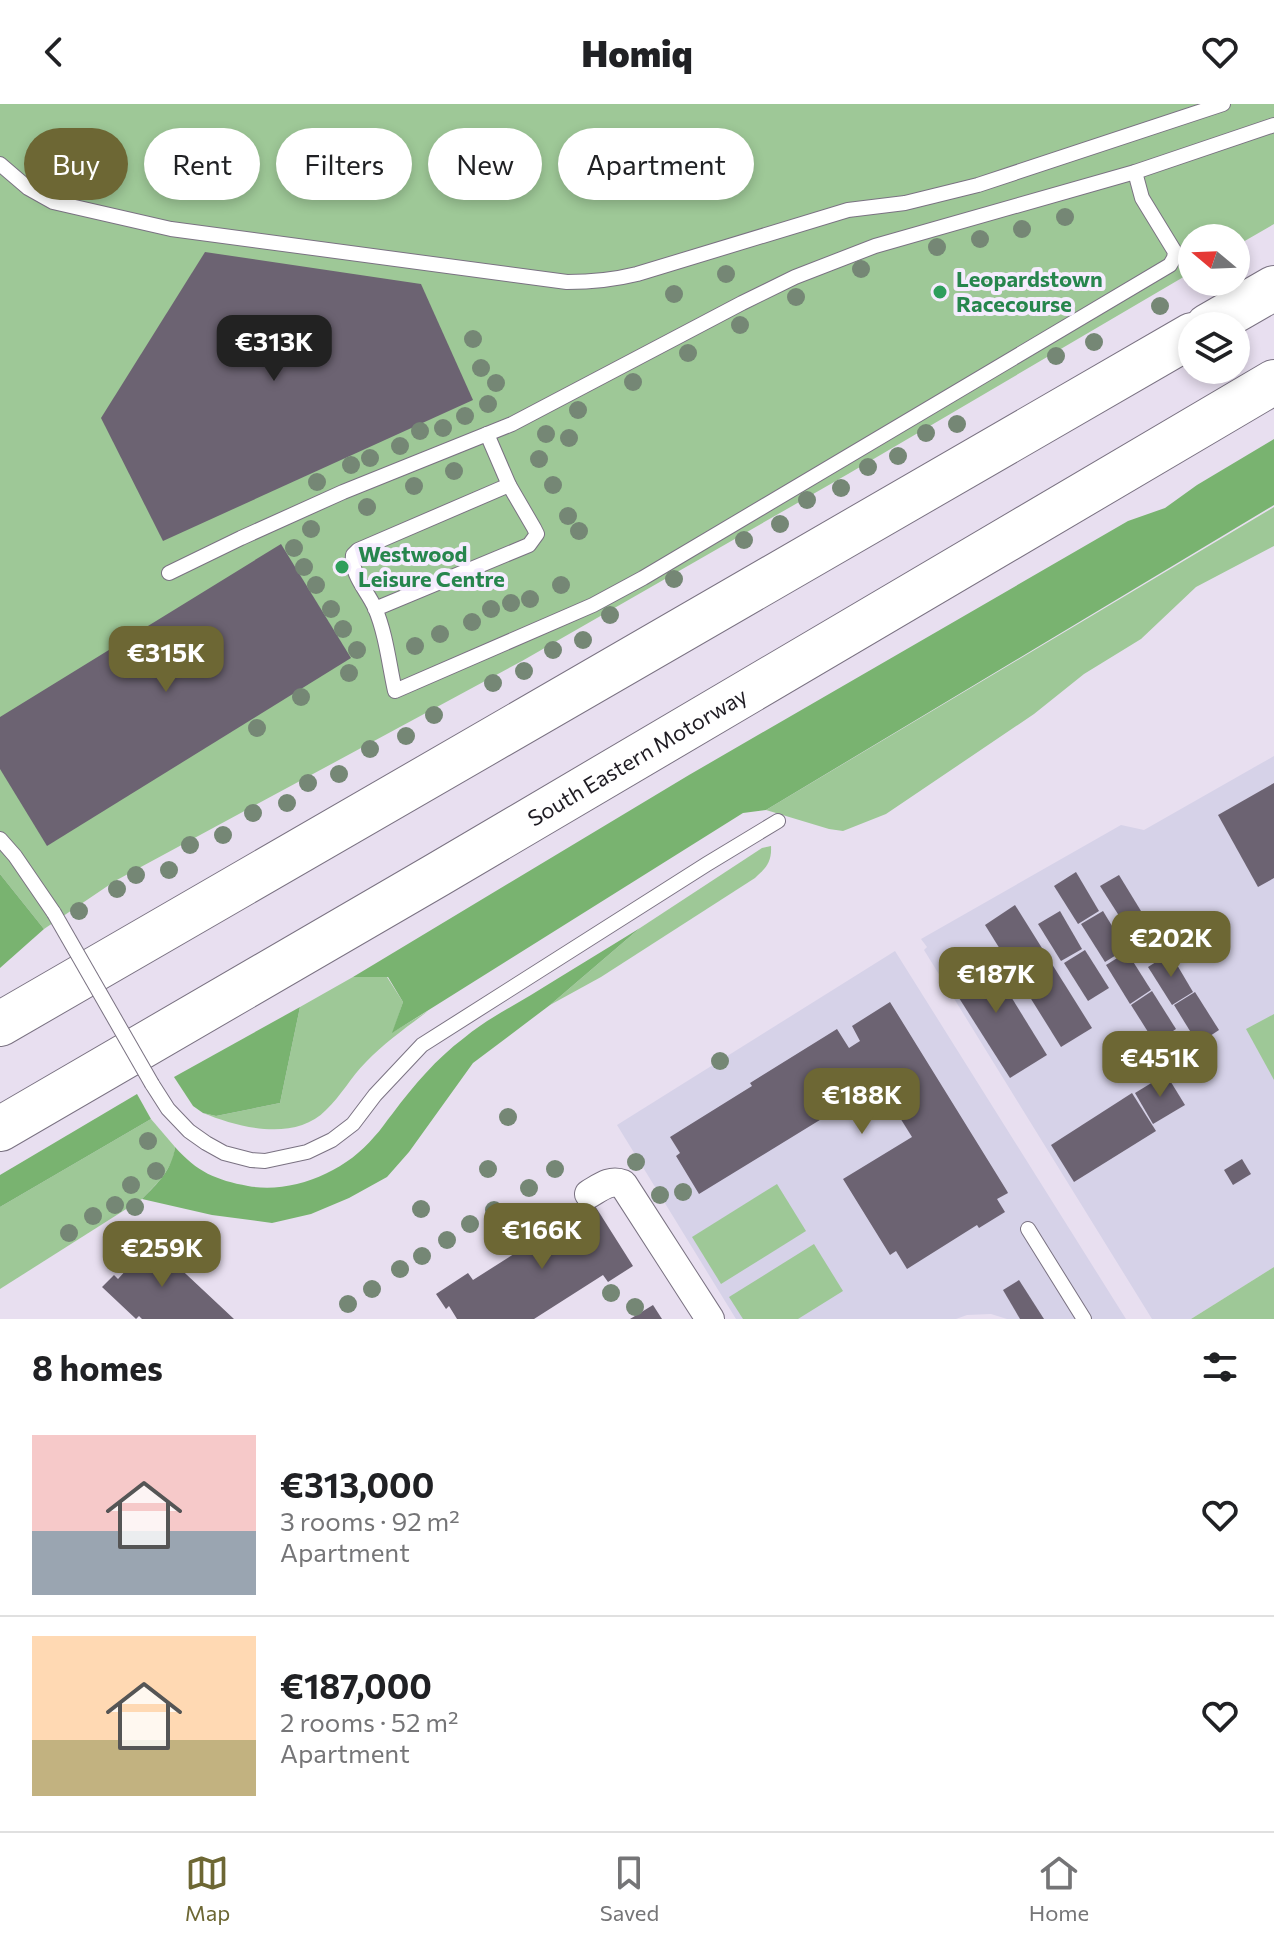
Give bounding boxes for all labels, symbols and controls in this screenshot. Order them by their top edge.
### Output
icon: back [32,30,76,74]
text: Homiq [581,30,693,74]
icon: heart [1198,30,1242,74]
chip: Buy [24,128,128,200]
chip: Rent [144,128,260,200]
chip: Filters [276,128,412,200]
chip: New [428,128,542,200]
chip: Apartment [558,128,754,200]
north arrow [1178,224,1250,296]
map controls [1178,224,1250,384]
place label: Leopardstown Racecourse [956,265,1103,317]
marker: Leopardstown Racecourse [931,283,949,301]
button: layers [1178,312,1250,384]
pin: €313K [218,315,330,383]
text: €313K [235,325,313,356]
place label: Westwood Leisure Centre [358,540,505,592]
marker: Westwood Leisure Centre [333,558,351,576]
pin: €315K [110,626,222,694]
text: €315K [127,636,205,667]
street label: South Eastern Motorway [523,682,752,832]
pin: €202K [1115,911,1227,979]
text: €202K [1129,921,1213,952]
pin: €187K [940,947,1052,1015]
text: €187K [957,957,1035,988]
pin: €451K [1104,1031,1216,1099]
text: €451K [1120,1041,1200,1072]
pin: €188K [806,1068,918,1136]
text: €188K [822,1078,902,1109]
pin: €166K [486,1203,598,1271]
text: €166K [502,1213,582,1244]
pin: €259K [106,1221,218,1289]
text: €259K [121,1231,203,1262]
icon: filters [1198,1345,1242,1389]
text: 8 homes [32,1346,163,1388]
text: €313,000 [280,1463,434,1505]
icon: home [96,1467,192,1563]
icon: heart [1198,1493,1242,1537]
text: 3 rooms · 92 m² [280,1505,460,1536]
text: Apartment [280,1536,410,1567]
text: €187,000 [280,1664,432,1706]
icon: home [96,1668,192,1764]
icon: heart [1198,1694,1242,1738]
text: 2 rooms · 52 m² [280,1706,458,1737]
text: Apartment [280,1737,410,1768]
tab: Map [185,1851,230,1926]
tab: Saved [600,1851,659,1926]
tab: Home [1029,1851,1089,1926]

